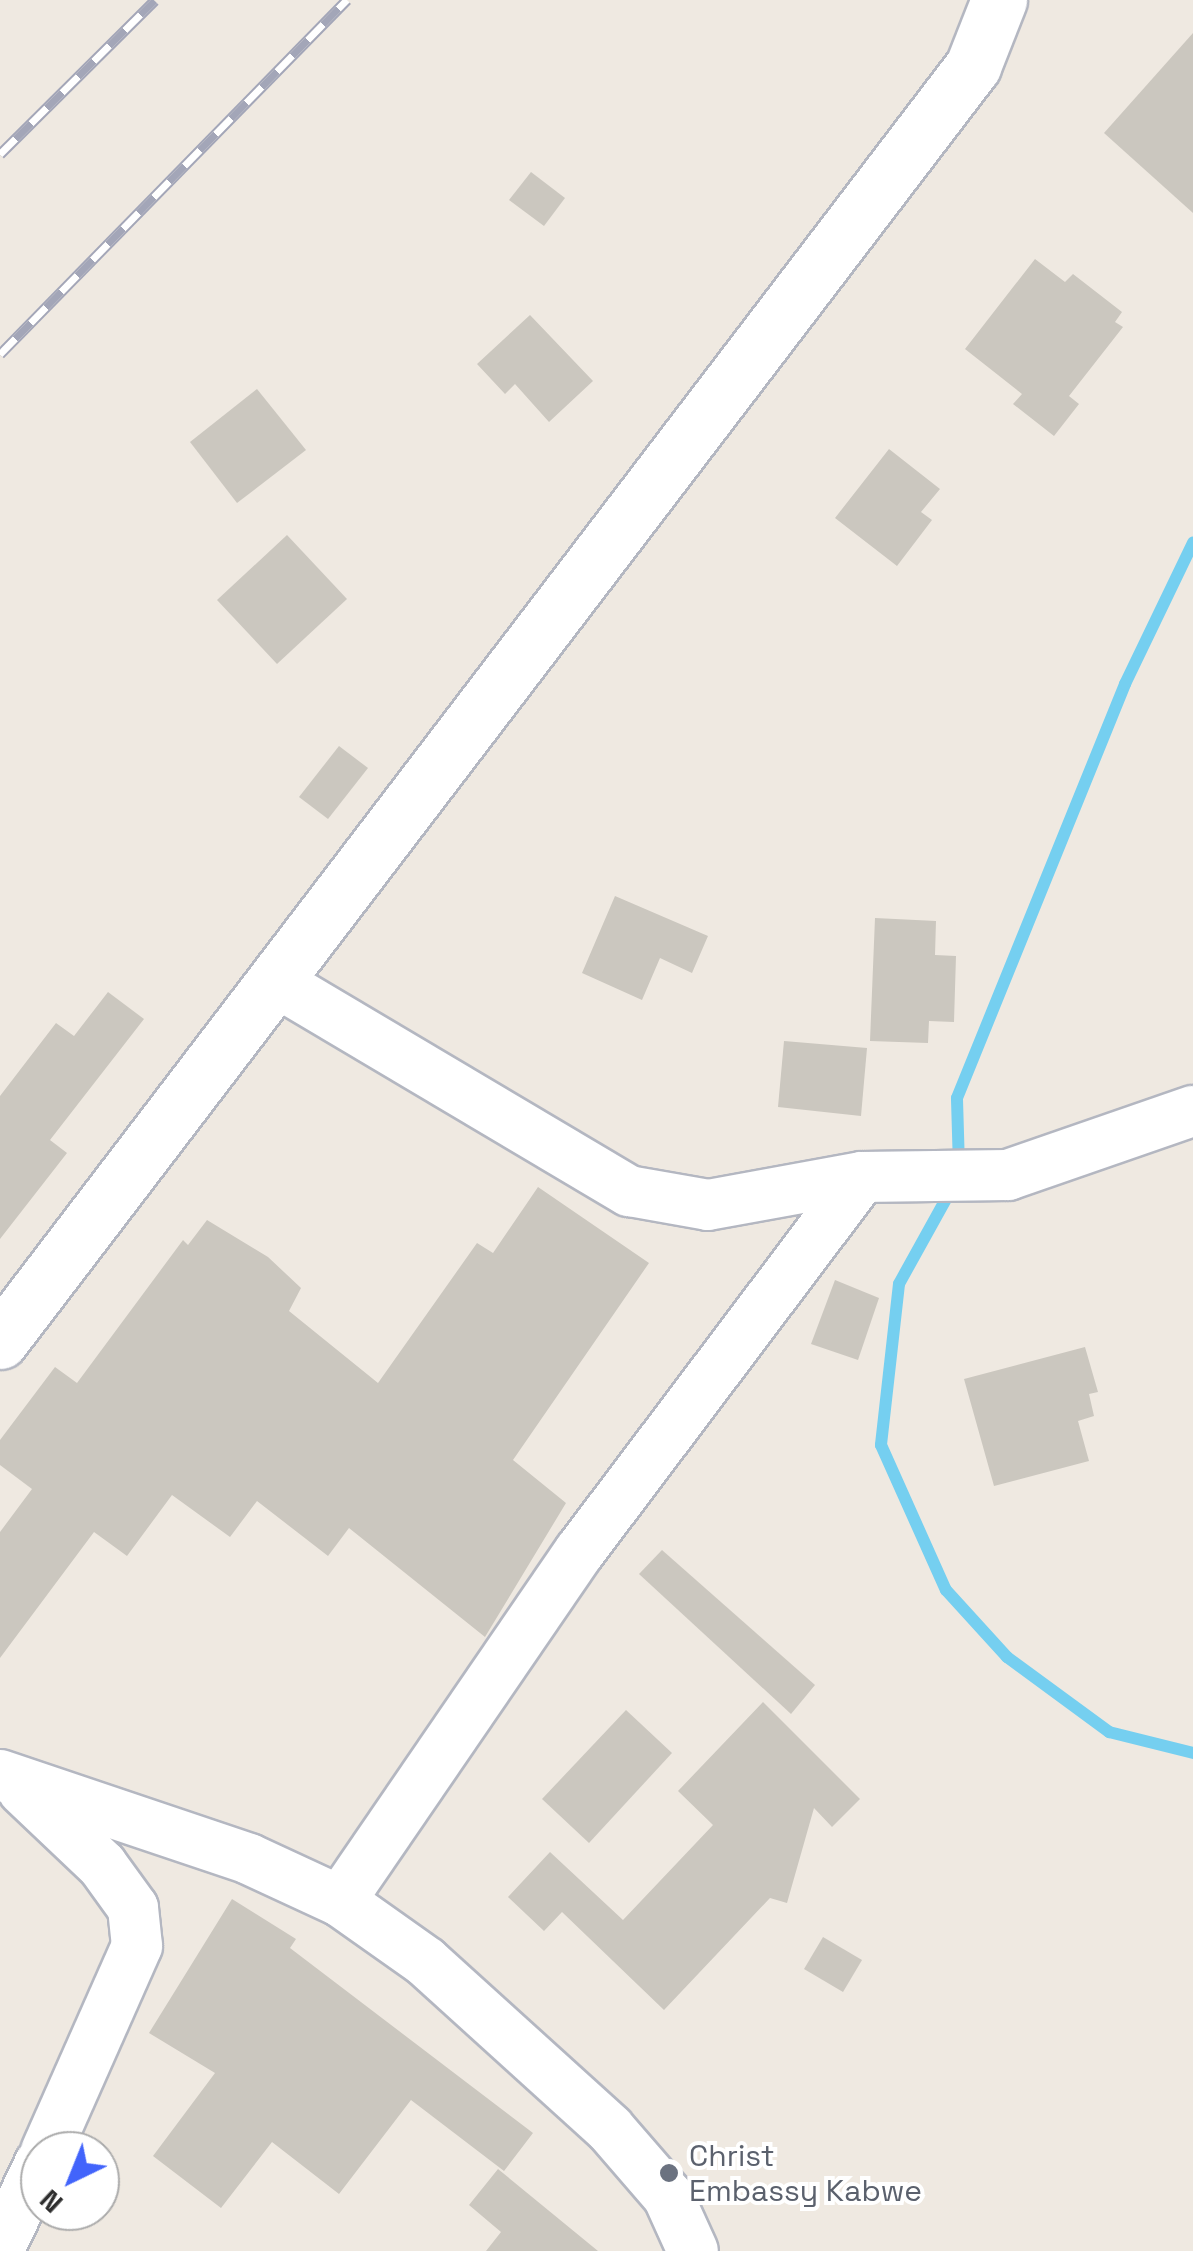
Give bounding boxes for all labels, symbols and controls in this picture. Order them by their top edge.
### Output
north arrow [20,2131,120,2231]
place label: Christ Embassy Kabwe [689,2138,922,2208]
marker: Christ Embassy Kabwe [658,2162,680,2184]
text: N [32,2182,70,2221]

